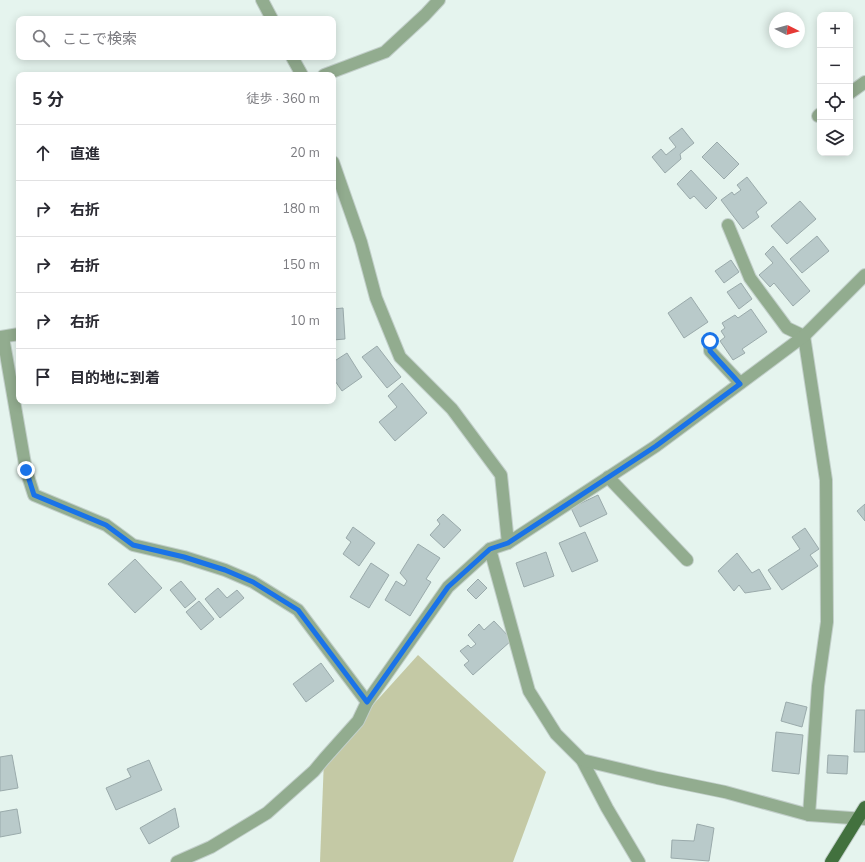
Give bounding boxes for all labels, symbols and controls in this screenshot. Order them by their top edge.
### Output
north arrow [769,12,805,48]
map controls [817,12,853,156]
button: + [817,12,853,48]
search box [16,16,336,60]
icon: search [30,27,52,49]
text: ここで検索 [62,29,137,49]
button: − [817,48,853,84]
button: locate [817,84,853,120]
text: 5 分 [32,88,64,111]
text: 徒歩 · 360 m [246,90,320,108]
button: layers [817,120,853,156]
icon: ahead [32,142,54,164]
text: 直進 [70,144,100,164]
text: 20 m [290,144,320,162]
icon: right [32,198,54,220]
text: 右折 [70,200,100,220]
text: 180 m [282,200,320,218]
icon: right [32,254,54,276]
text: 右折 [70,256,100,276]
text: 150 m [282,256,320,274]
icon: right [32,310,54,332]
text: 右折 [70,312,100,332]
text: 10 m [290,312,320,330]
route start [701,332,719,350]
icon: arrive [32,366,54,388]
text: 目的地に到着 [70,368,160,388]
route end [17,461,35,479]

